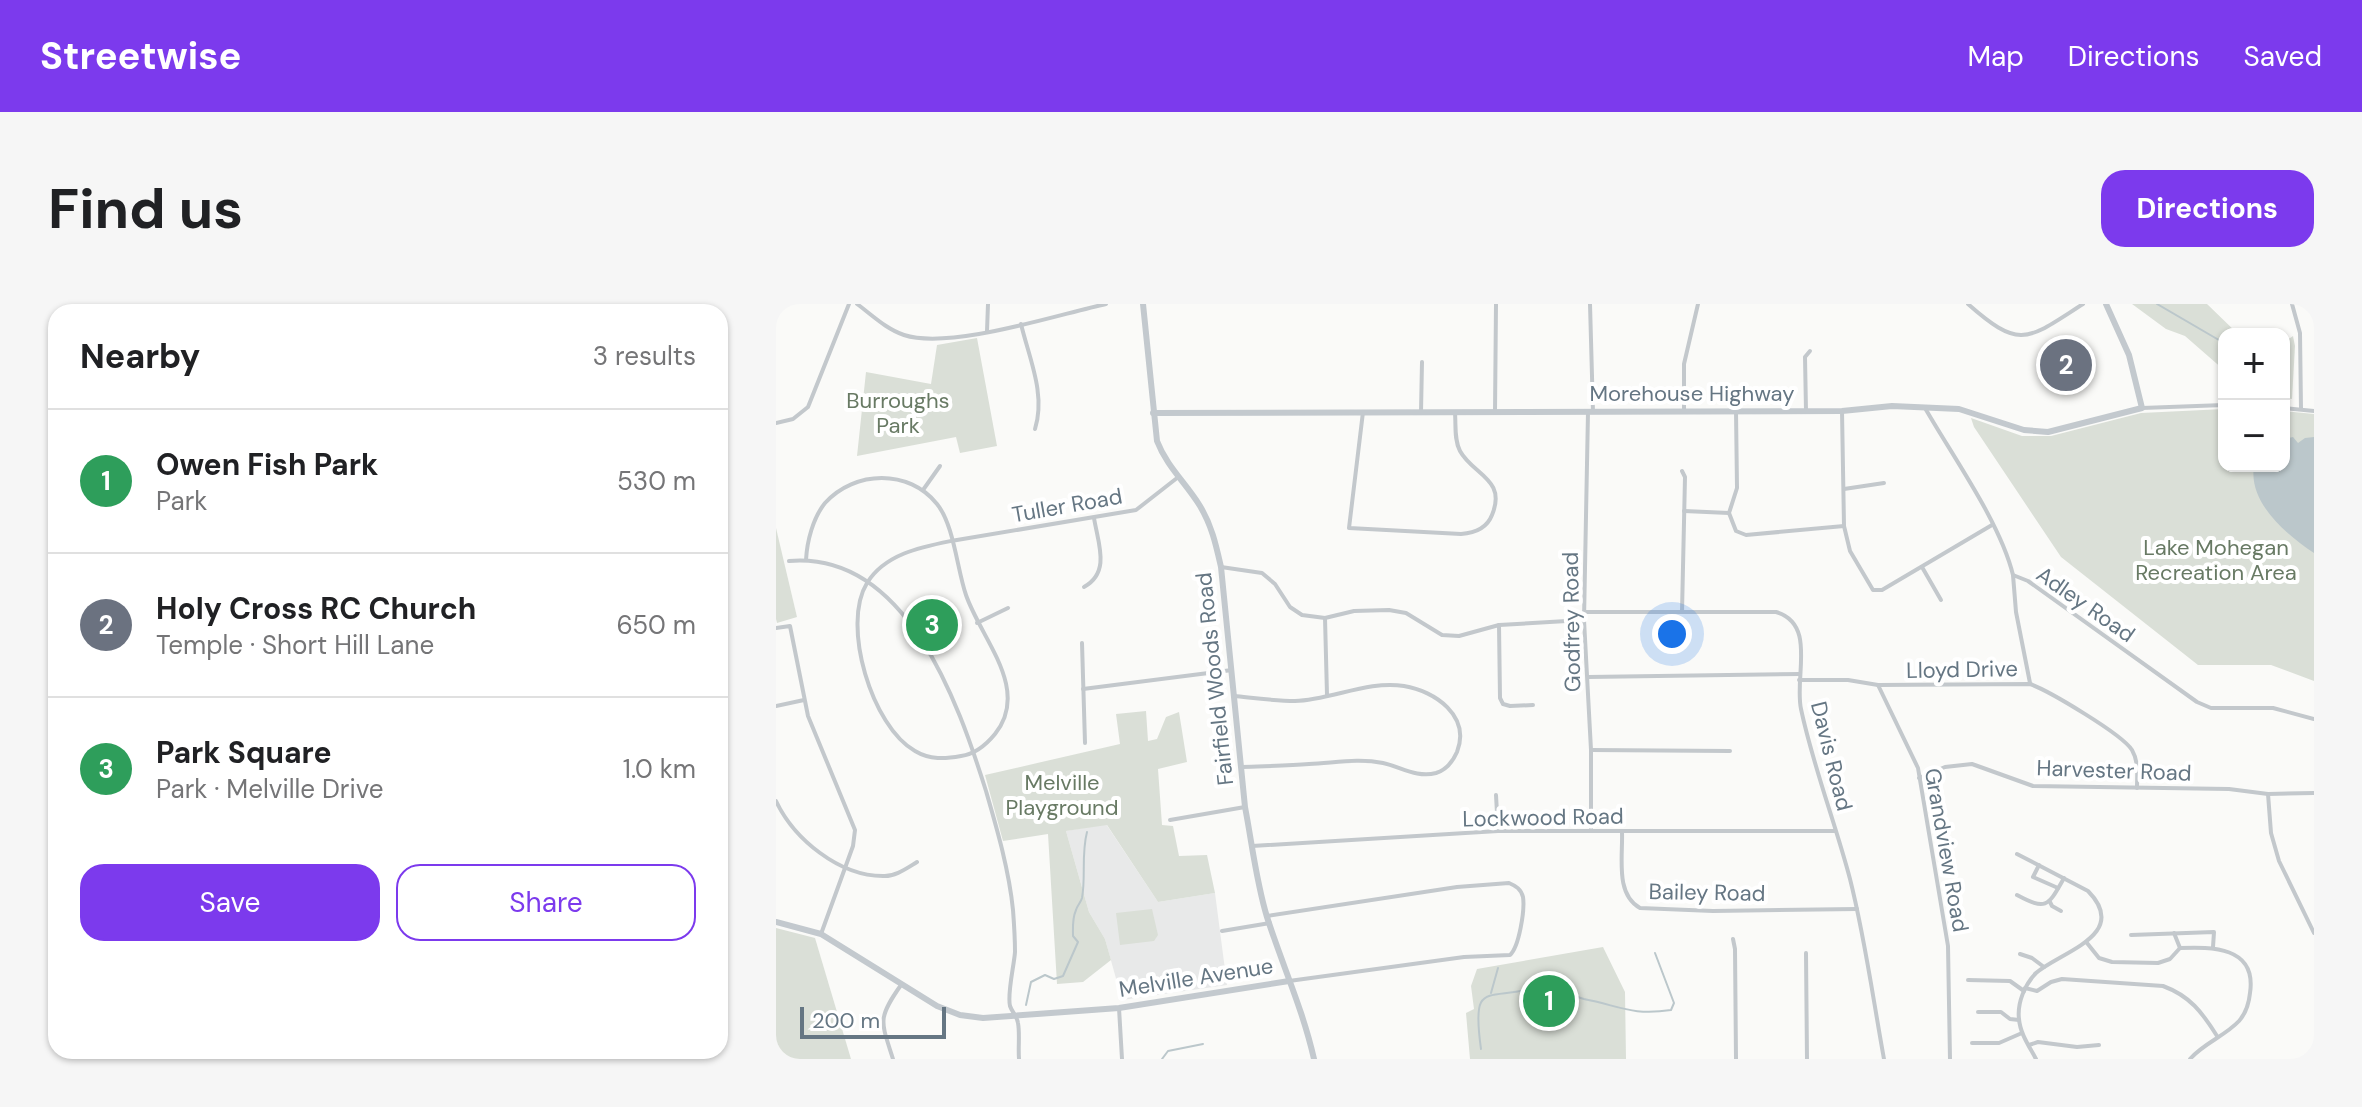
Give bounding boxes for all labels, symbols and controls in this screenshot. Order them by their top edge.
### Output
text: Streetwise [40,31,241,81]
text: Map [1967,38,2024,75]
text: Directions [2068,38,2200,75]
text: Saved [2244,38,2322,75]
button: Directions [2101,170,2314,247]
text: Find us [48,172,243,245]
map controls [2218,328,2290,472]
button: + [2218,328,2290,400]
text: Nearby [80,334,200,379]
pin: 2 [2040,335,2092,395]
text: 3 results [593,339,696,373]
street label: Morehouse Highway [1590,379,1794,408]
park label: Burroughs Park [846,386,950,440]
button: − [2218,400,2290,472]
text: Owen Fish Park [156,445,378,484]
text: 1 [101,464,111,498]
text: 530 m [617,464,696,498]
street label: Tuller Road [1010,482,1124,529]
text: Park [156,484,207,518]
park label: Lake Mohegan Recreation Area [2135,533,2297,587]
street label: Godfrey Road [1556,552,1587,692]
street label: Adley Road [2031,560,2141,649]
street label: Fairfield Woods Road [1189,571,1240,787]
text: Holy Cross RC Church [156,589,476,628]
pin: 3 [906,595,958,655]
text: 2 [98,608,114,642]
text: 650 m [616,608,696,642]
your location [1652,614,1692,654]
text: Temple · Short Hill Lane [156,628,434,662]
street label: Lloyd Drive [1906,654,2018,685]
street label: Davis Road [1804,698,1859,814]
text: Park Square [156,733,332,772]
text: 3 [98,752,114,786]
text: 1.0 km [623,752,696,786]
street label: Harvester Road [2036,753,2192,788]
street label: Grandview Road [1918,766,1975,934]
park label: Melville Playground [1006,768,1118,822]
text: Park · Melville Drive [156,772,384,806]
street label: Lockwood Road [1462,802,1624,833]
button: Save [80,864,380,941]
button: Share [396,864,696,941]
street label: Bailey Road [1648,877,1766,908]
street label: Melville Avenue [1117,951,1275,1004]
pin: 1 [1523,971,1575,1031]
scale bar [800,1003,946,1039]
text: 200 m [812,1006,880,1035]

